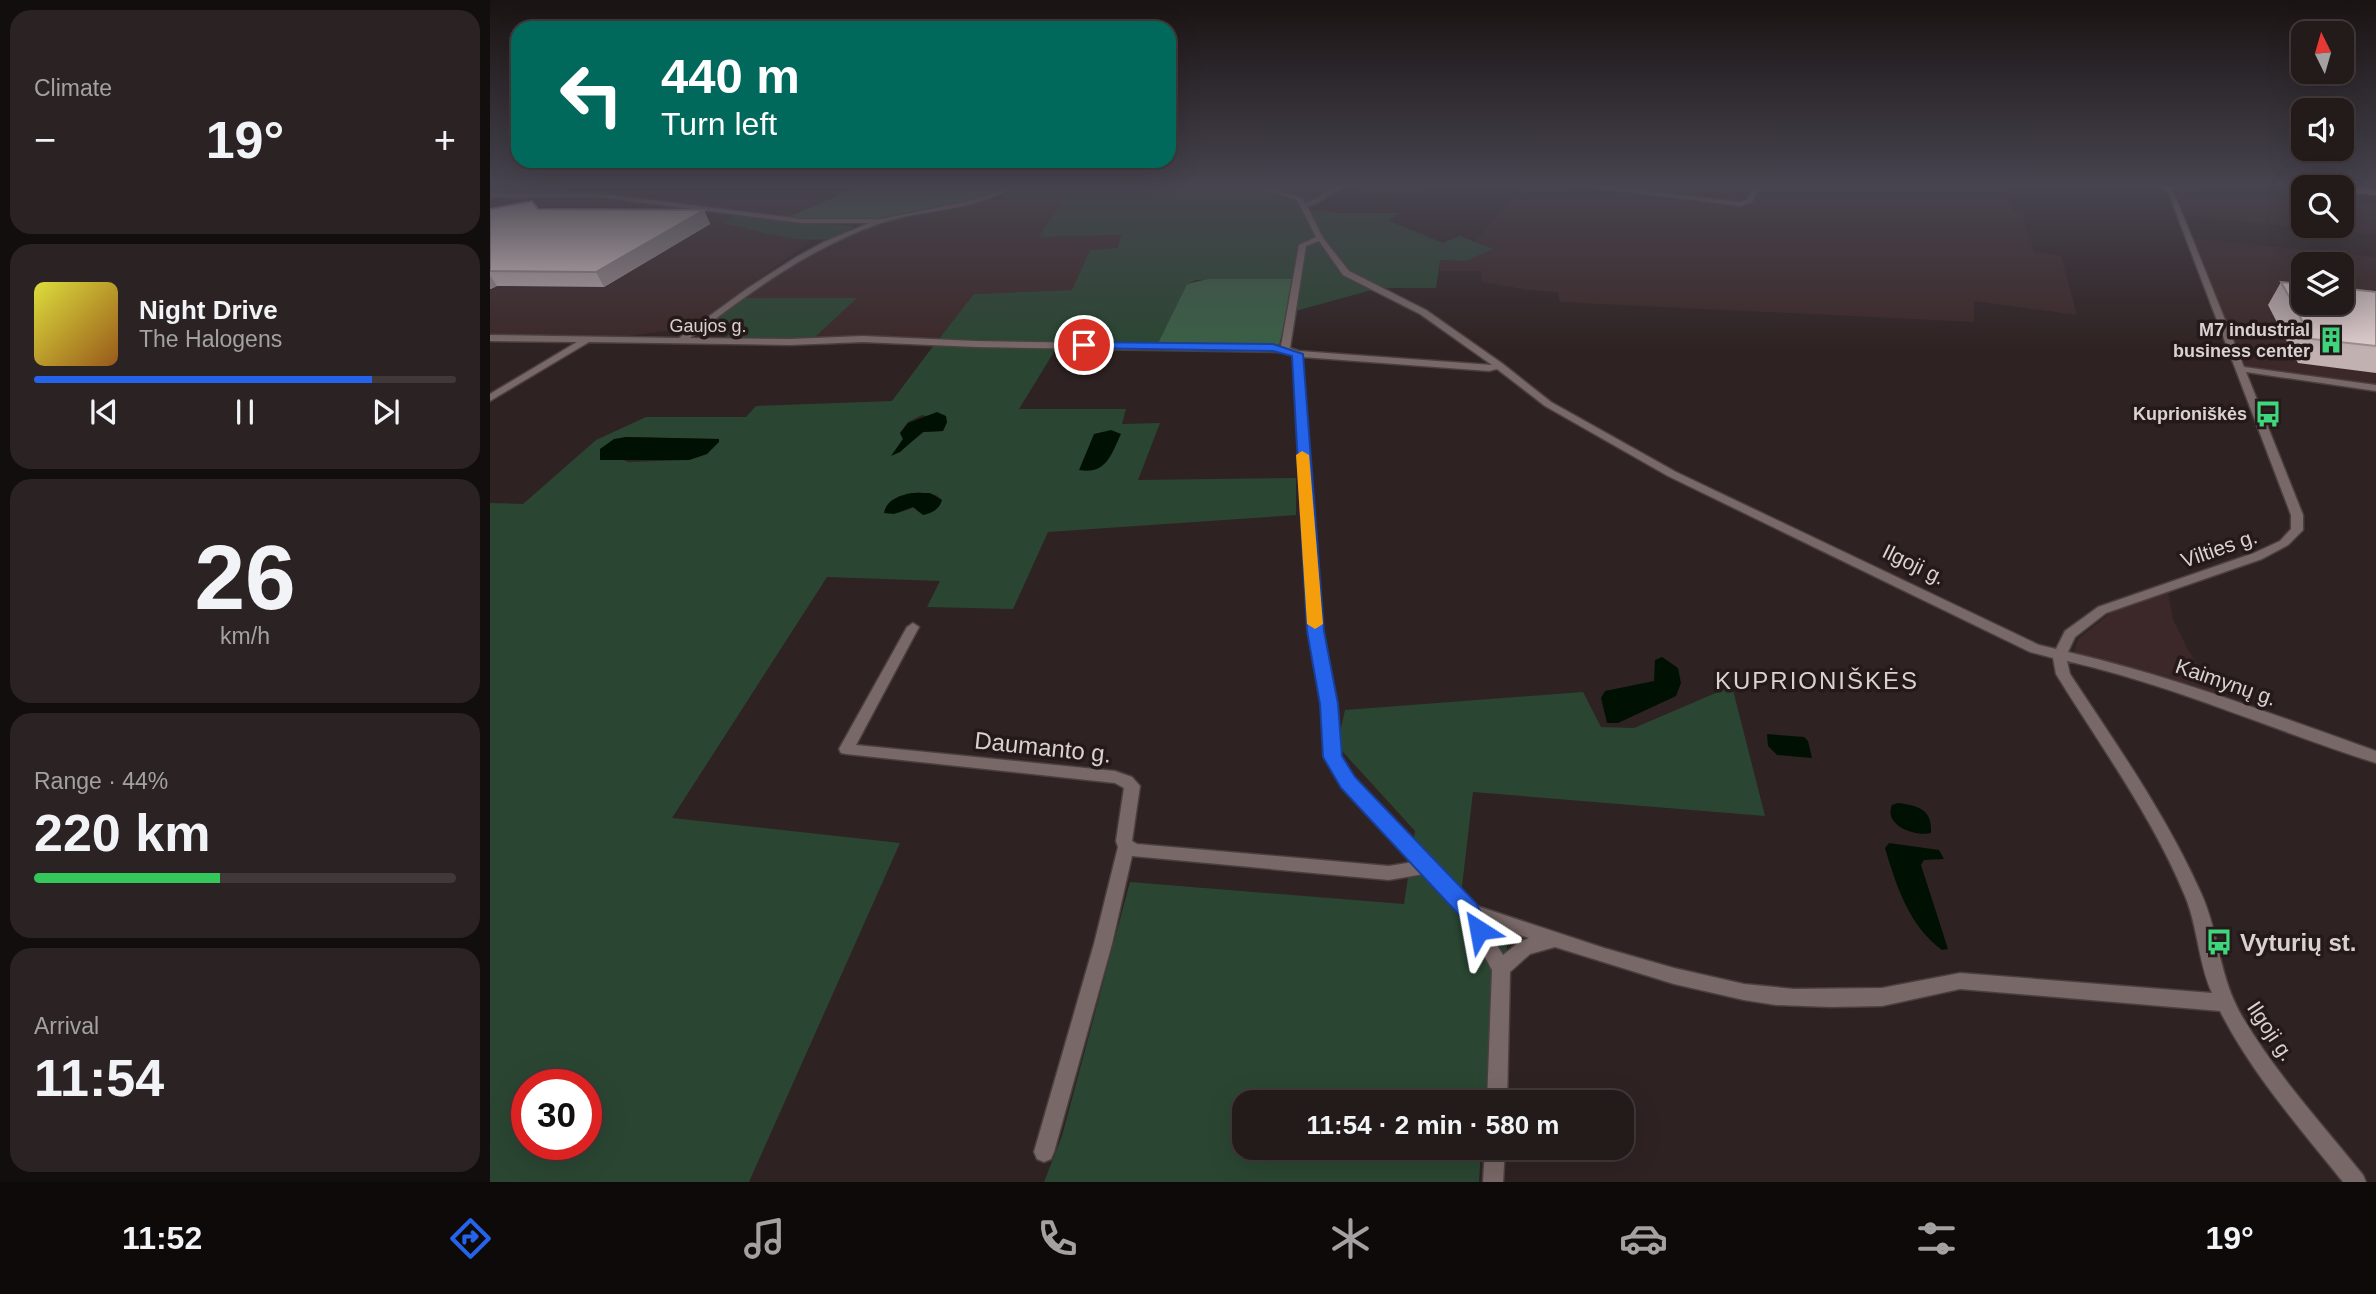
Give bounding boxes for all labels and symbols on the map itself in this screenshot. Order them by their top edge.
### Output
north arrow [2291,21,2354,84]
pin [1054,315,1114,375]
street label: Gaujos g. [669,316,747,336]
place label: M7 industrial business center [2173,320,2310,361]
building icon: M7 industrial business center [2316,325,2346,355]
bus stop icon: Kuprioniškės [2253,399,2283,429]
place label: Kuprioniškės [2133,404,2247,424]
street label: Vilties g. [2178,524,2260,572]
street label: Ilgoji g. [1879,539,1949,589]
street label: Kaimynų g. [2173,654,2279,710]
district label: KUPRIONIŠKĖS [1715,667,1919,694]
street label: Daumanto g. [973,726,1113,768]
position arrow [1442,893,1516,967]
bus stop icon: Vyturių st. [2204,927,2234,957]
place label: Vyturių st. [2240,929,2356,956]
street label: Ilgoji g. [2243,997,2299,1065]
speed limit sign: 30 [511,1069,602,1160]

